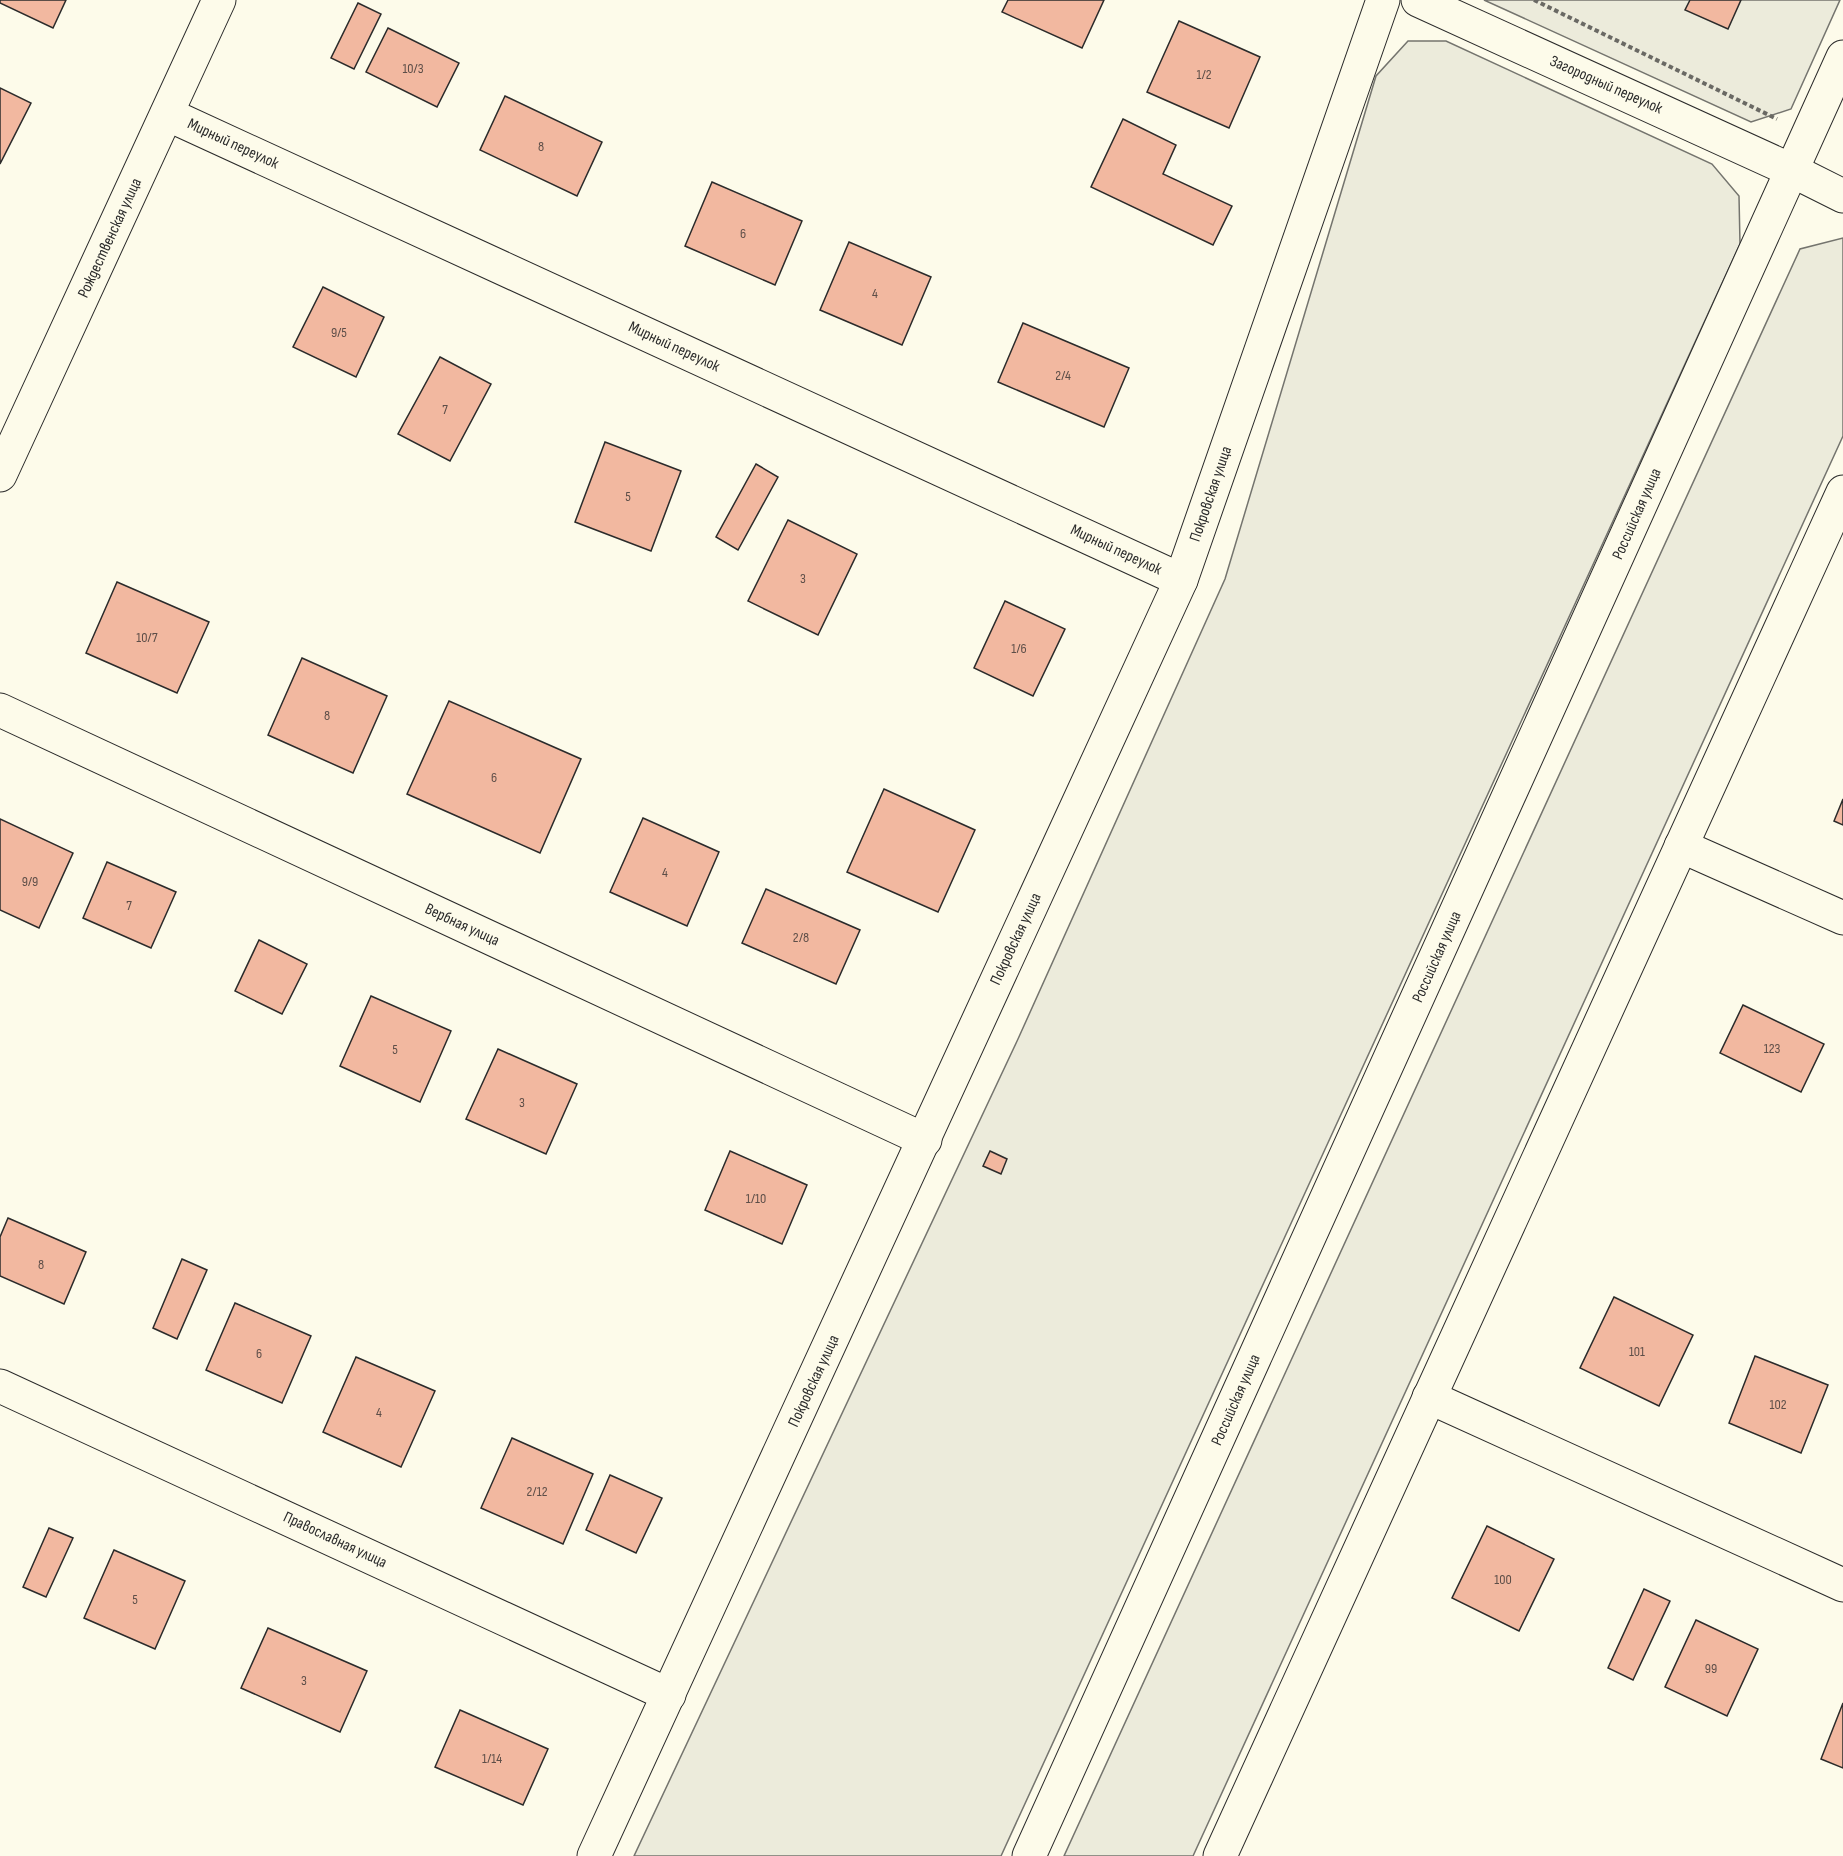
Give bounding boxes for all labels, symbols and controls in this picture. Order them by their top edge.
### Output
street label: Загородный переулок [1547,52,1666,119]
house number: 10/3 [402,60,424,77]
house number: 1/2 [1197,66,1212,83]
street label: Мирный переулок [184,115,283,174]
house number: 8 [538,138,544,155]
street label: Рождественская улица [74,175,146,301]
house number: 6 [740,225,746,242]
house number: 4 [872,285,878,302]
street label: Мирный переулок [625,318,724,377]
house number: 9/5 [331,324,347,341]
house number: 2/4 [1055,367,1071,384]
house number: 7 [442,401,448,418]
street label: Покровская улица [1186,444,1236,544]
street label: Российская улица [1608,465,1666,563]
house number: 5 [625,488,631,505]
street label: Мирный переулок [1067,521,1166,580]
house number: 3 [800,570,806,587]
house number: 10/7 [136,629,158,646]
house number: 1/6 [1011,640,1027,657]
house number: 8 [324,707,330,724]
house number: 6 [491,769,497,786]
house number: 4 [662,864,668,881]
house number: 9/9 [22,873,38,890]
street label: Покровская улица [986,890,1046,988]
house number: 7 [126,897,132,914]
street label: Вербная улица [422,900,502,950]
street label: Российская улица [1408,908,1466,1006]
house number: 2/8 [793,929,809,946]
house number: 123 [1764,1040,1780,1057]
house number: 5 [392,1041,398,1058]
house number: 3 [519,1094,525,1111]
house number: 1/10 [746,1190,766,1207]
house number: 8 [38,1256,44,1273]
street label: Покровская улица [784,1332,844,1430]
house number: 101 [1629,1343,1645,1360]
house number: 6 [256,1345,262,1362]
street label: Российская улица [1207,1351,1265,1449]
house number: 102 [1770,1396,1787,1413]
house number: 4 [376,1404,382,1421]
house number: 2/12 [527,1483,548,1500]
street label: Православная улица [280,1508,390,1572]
house number: 100 [1494,1571,1512,1588]
house number: 5 [132,1591,138,1608]
house number: 99 [1705,1660,1717,1677]
house number: 3 [301,1672,307,1689]
house number: 1/14 [482,1750,502,1767]

